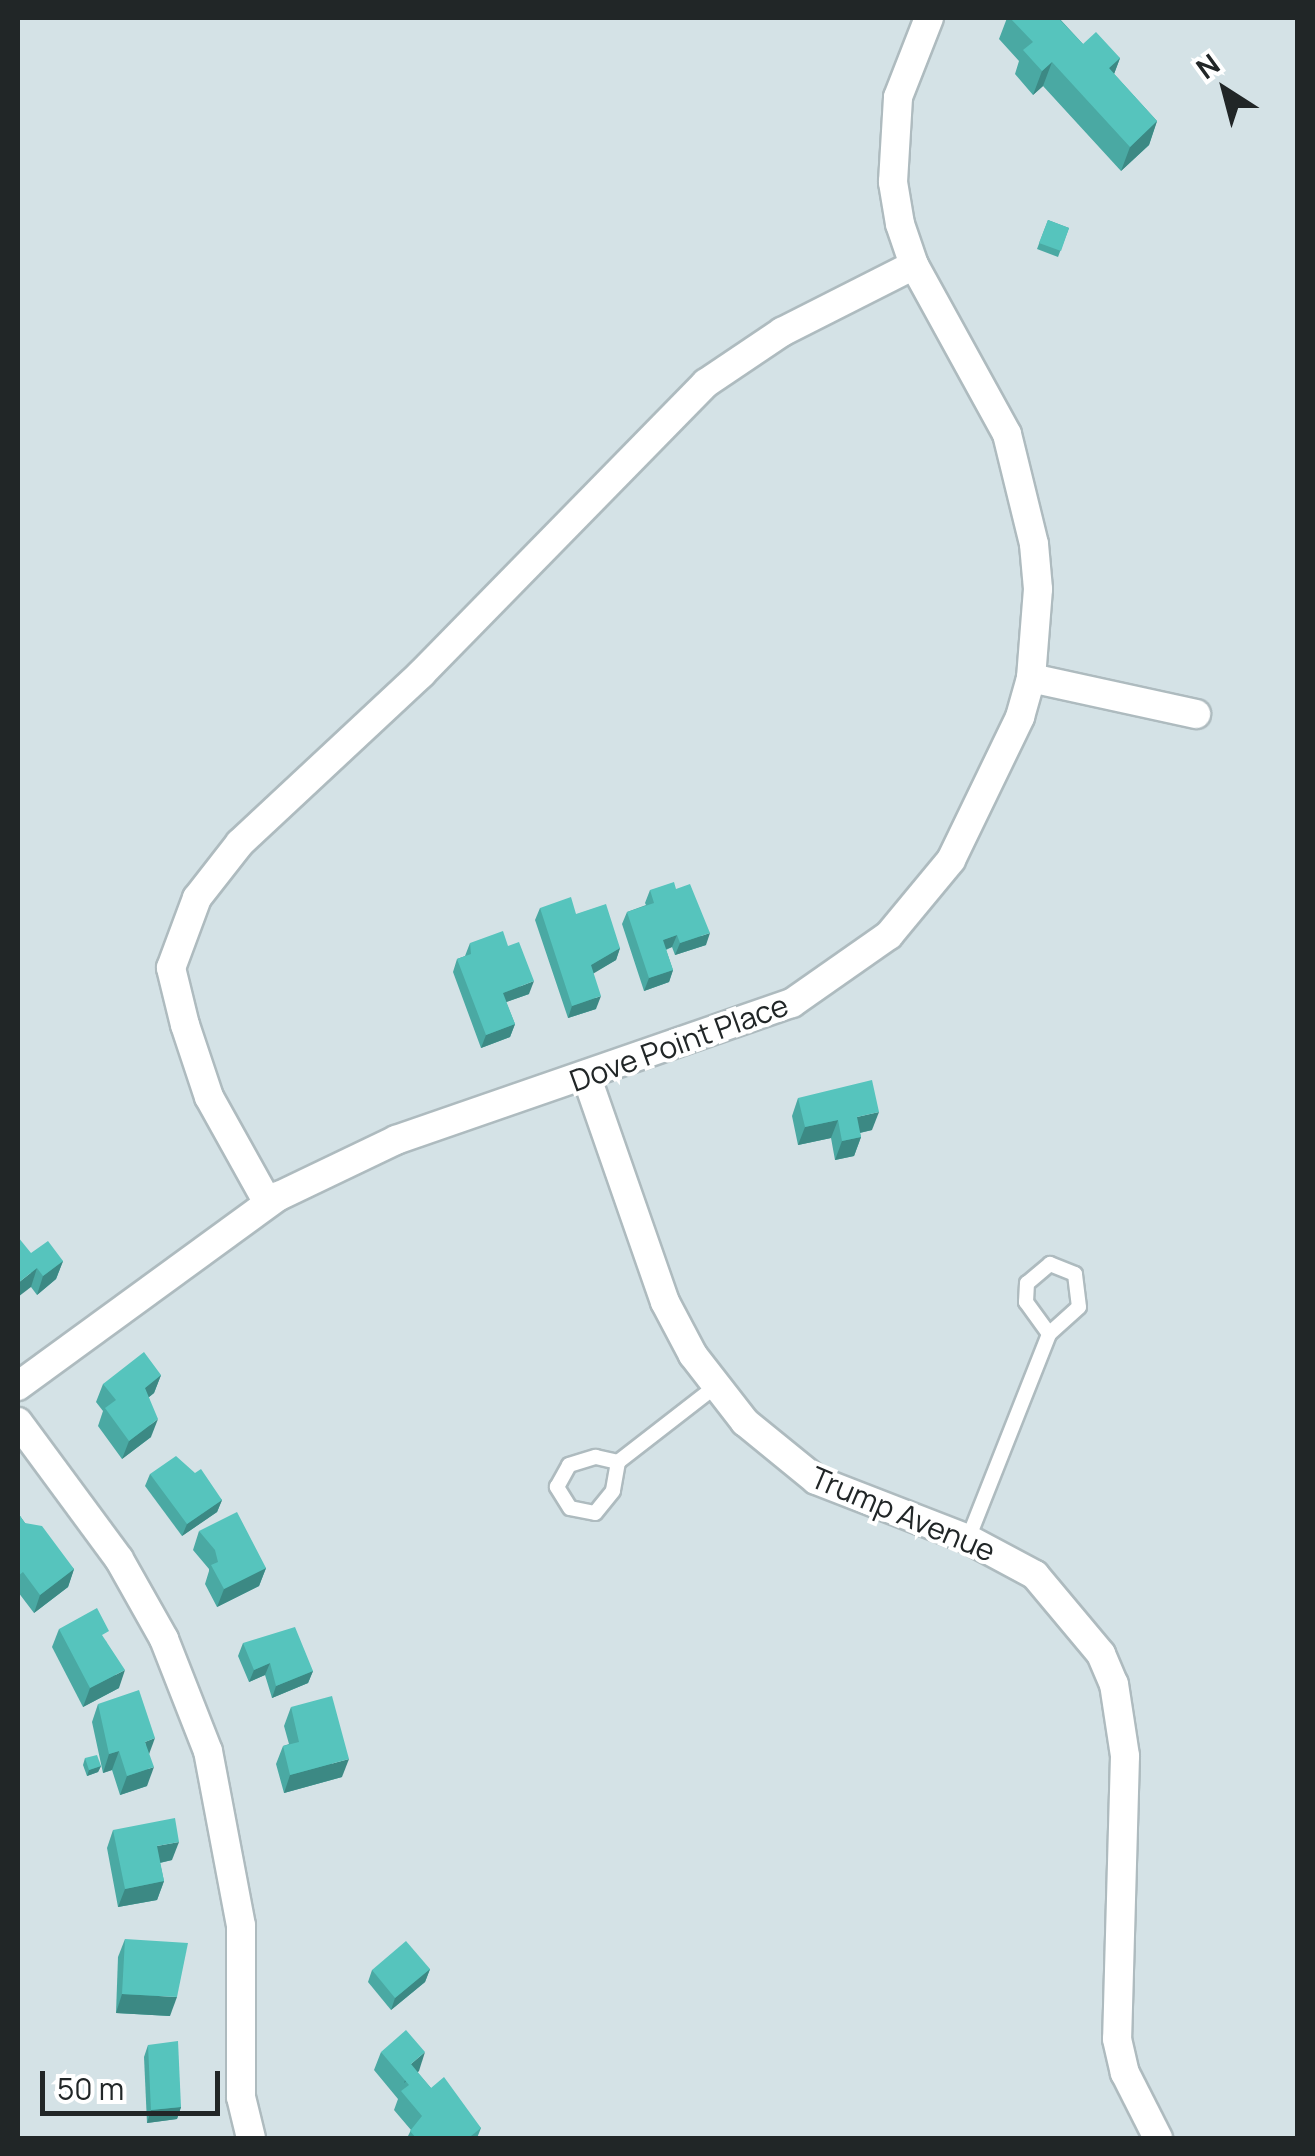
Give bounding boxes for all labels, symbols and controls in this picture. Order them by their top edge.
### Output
north arrow [1175,40,1275,140]
text: N [1188,44,1227,87]
street label: Dove Point Place [565,987,793,1099]
street label: Trump Avenue [805,1459,1001,1569]
scale bar [45,2051,225,2113]
text: 50 m [57,2068,124,2109]

